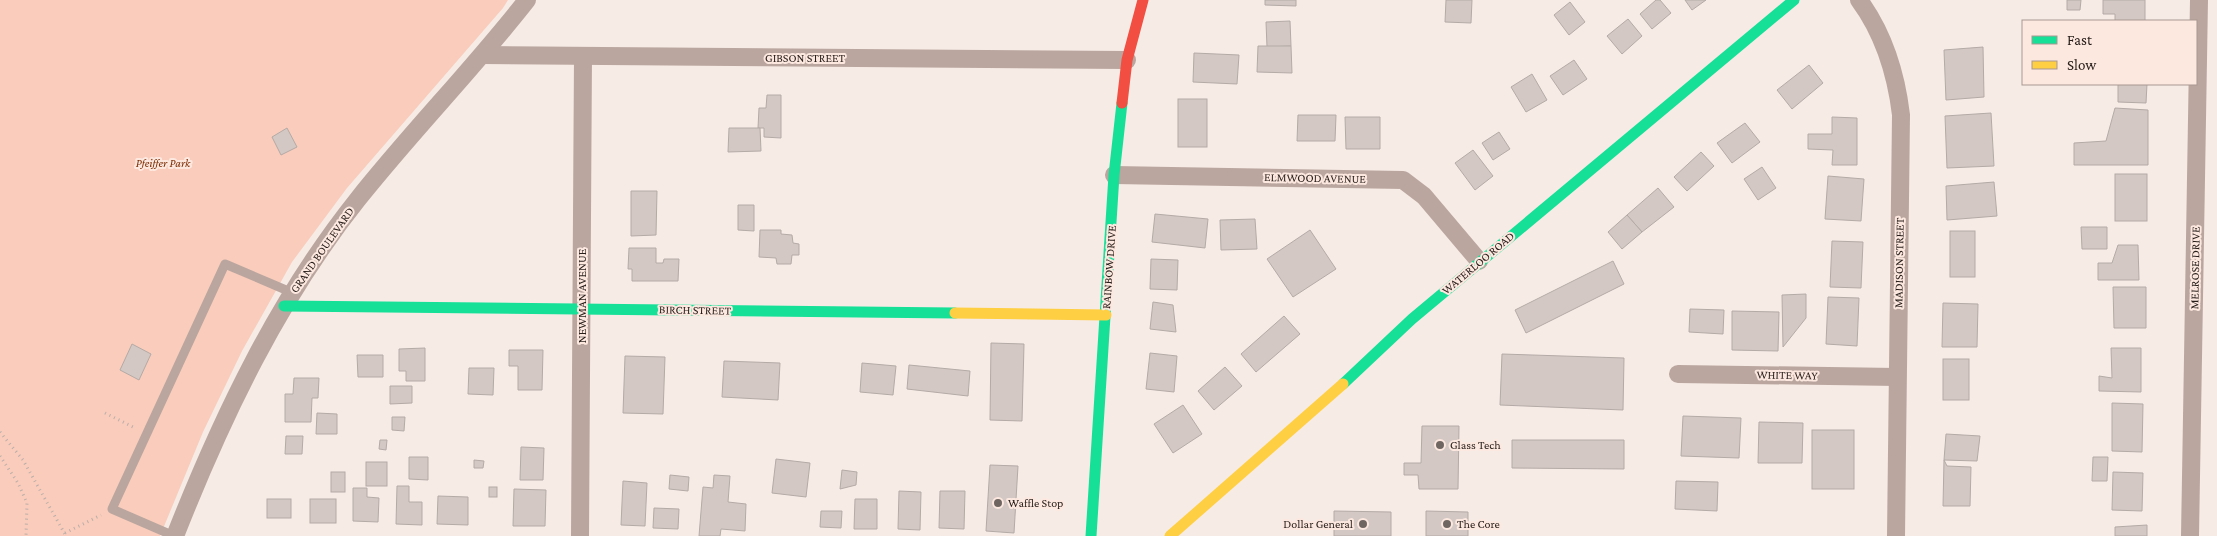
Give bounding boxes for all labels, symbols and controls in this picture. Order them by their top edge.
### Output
legend [2022,20,2197,85]
text: Fast [2067,32,2093,48]
street label: GIBSON STREET [765,51,845,65]
text: Slow [2067,57,2097,73]
park label: Pfeiffer Park [136,156,191,170]
street label: ELMWOOD AVENUE [1264,170,1366,186]
street label: GRAND BOULEVARD [287,204,357,296]
street label: MADISON STREET [1891,217,1907,308]
street label: RAINBOW DRIVE [1099,224,1119,309]
street label: MELROSE DRIVE [2187,226,2203,310]
street label: WATERLOO ROAD [1439,229,1517,297]
street label: NEWMAN AVENUE [575,248,589,343]
street label: BIRCH STREET [659,302,732,318]
street label: WHITE WAY [1756,367,1818,383]
place label: Glass Tech [1450,438,1501,452]
marker: Glass Tech [1434,439,1446,451]
place label: Waffle Stop [1008,496,1063,510]
marker: Waffle Stop [992,497,1004,509]
place label: Dollar General [1283,517,1353,531]
place label: The Core [1457,517,1500,531]
marker: Dollar General [1357,518,1369,530]
marker: The Core [1441,518,1453,530]

